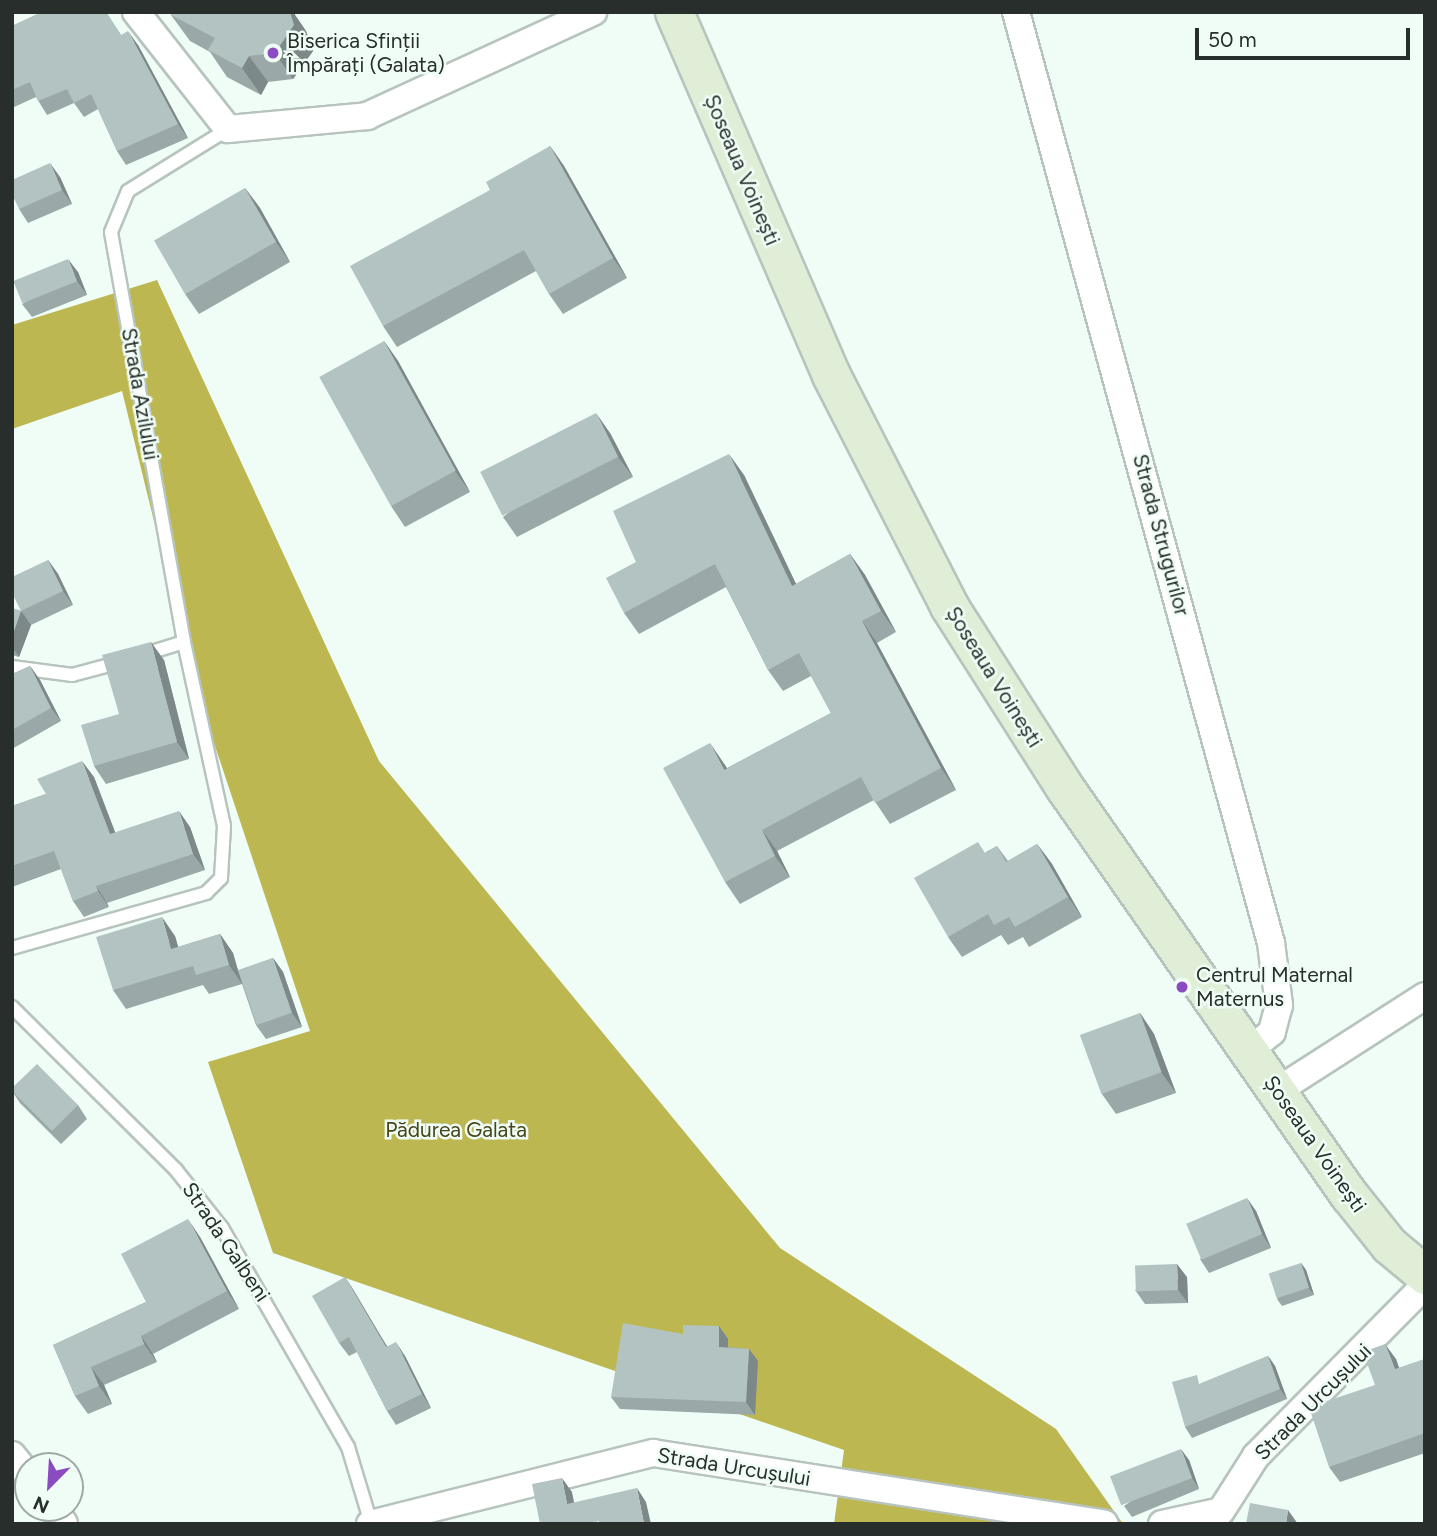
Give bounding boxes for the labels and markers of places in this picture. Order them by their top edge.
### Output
place label: Biserica Sfinții Împărați (Galata) [287,28,445,78]
marker: Biserica Sfinții Împărați (Galata) [265,45,281,61]
place label: Centrul Maternal Maternus [1196,962,1353,1012]
marker: Centrul Maternal Maternus [1174,979,1190,995]

